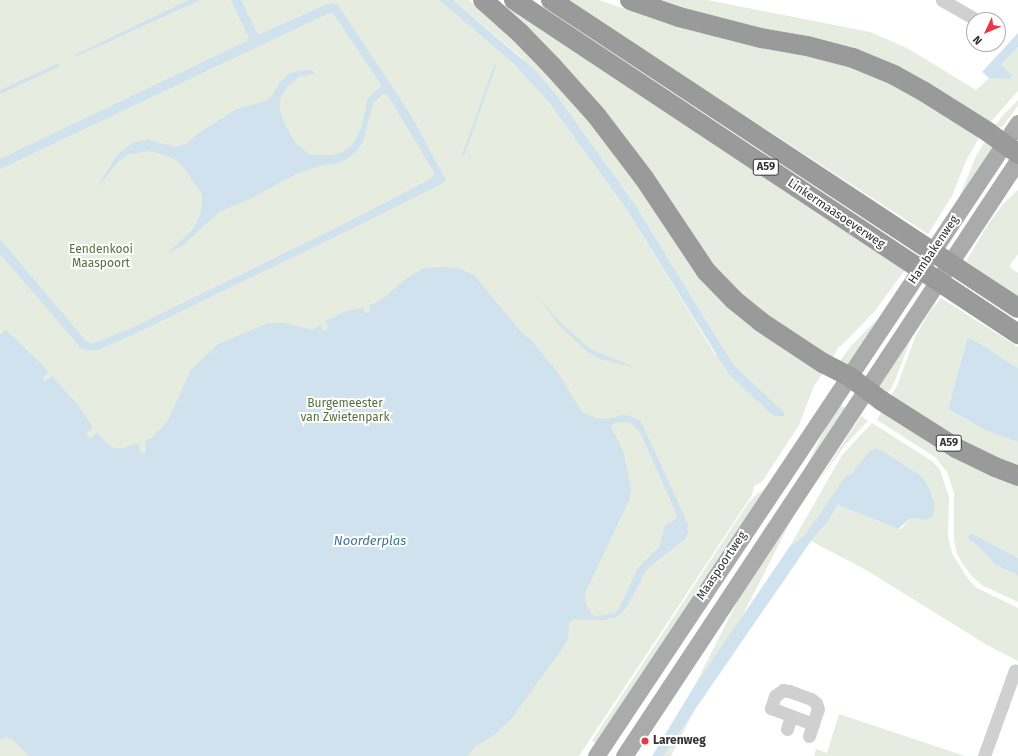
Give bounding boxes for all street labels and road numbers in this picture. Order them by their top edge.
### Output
road number: A59 [752,158,780,176]
street label: Linkermaasoeverweg [785,176,887,252]
street label: Hambakenweg [906,213,962,287]
road number: A59 [935,434,963,452]
street label: Maaspoortweg [694,529,750,603]

